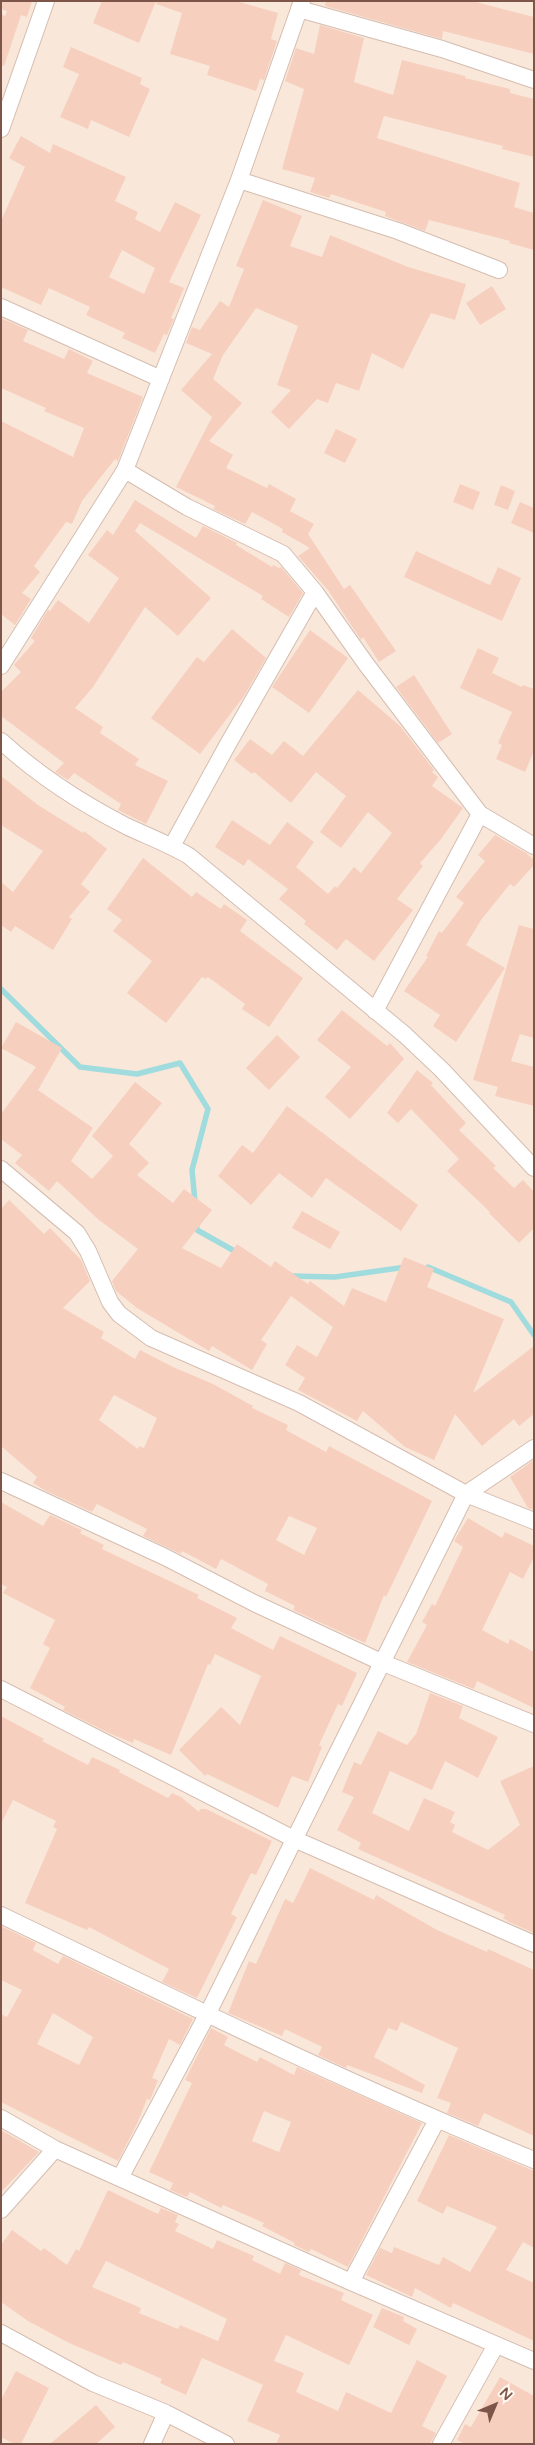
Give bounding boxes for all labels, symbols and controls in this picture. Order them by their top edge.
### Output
north arrow [470,2380,520,2430]
text: N [496,2384,516,2404]

